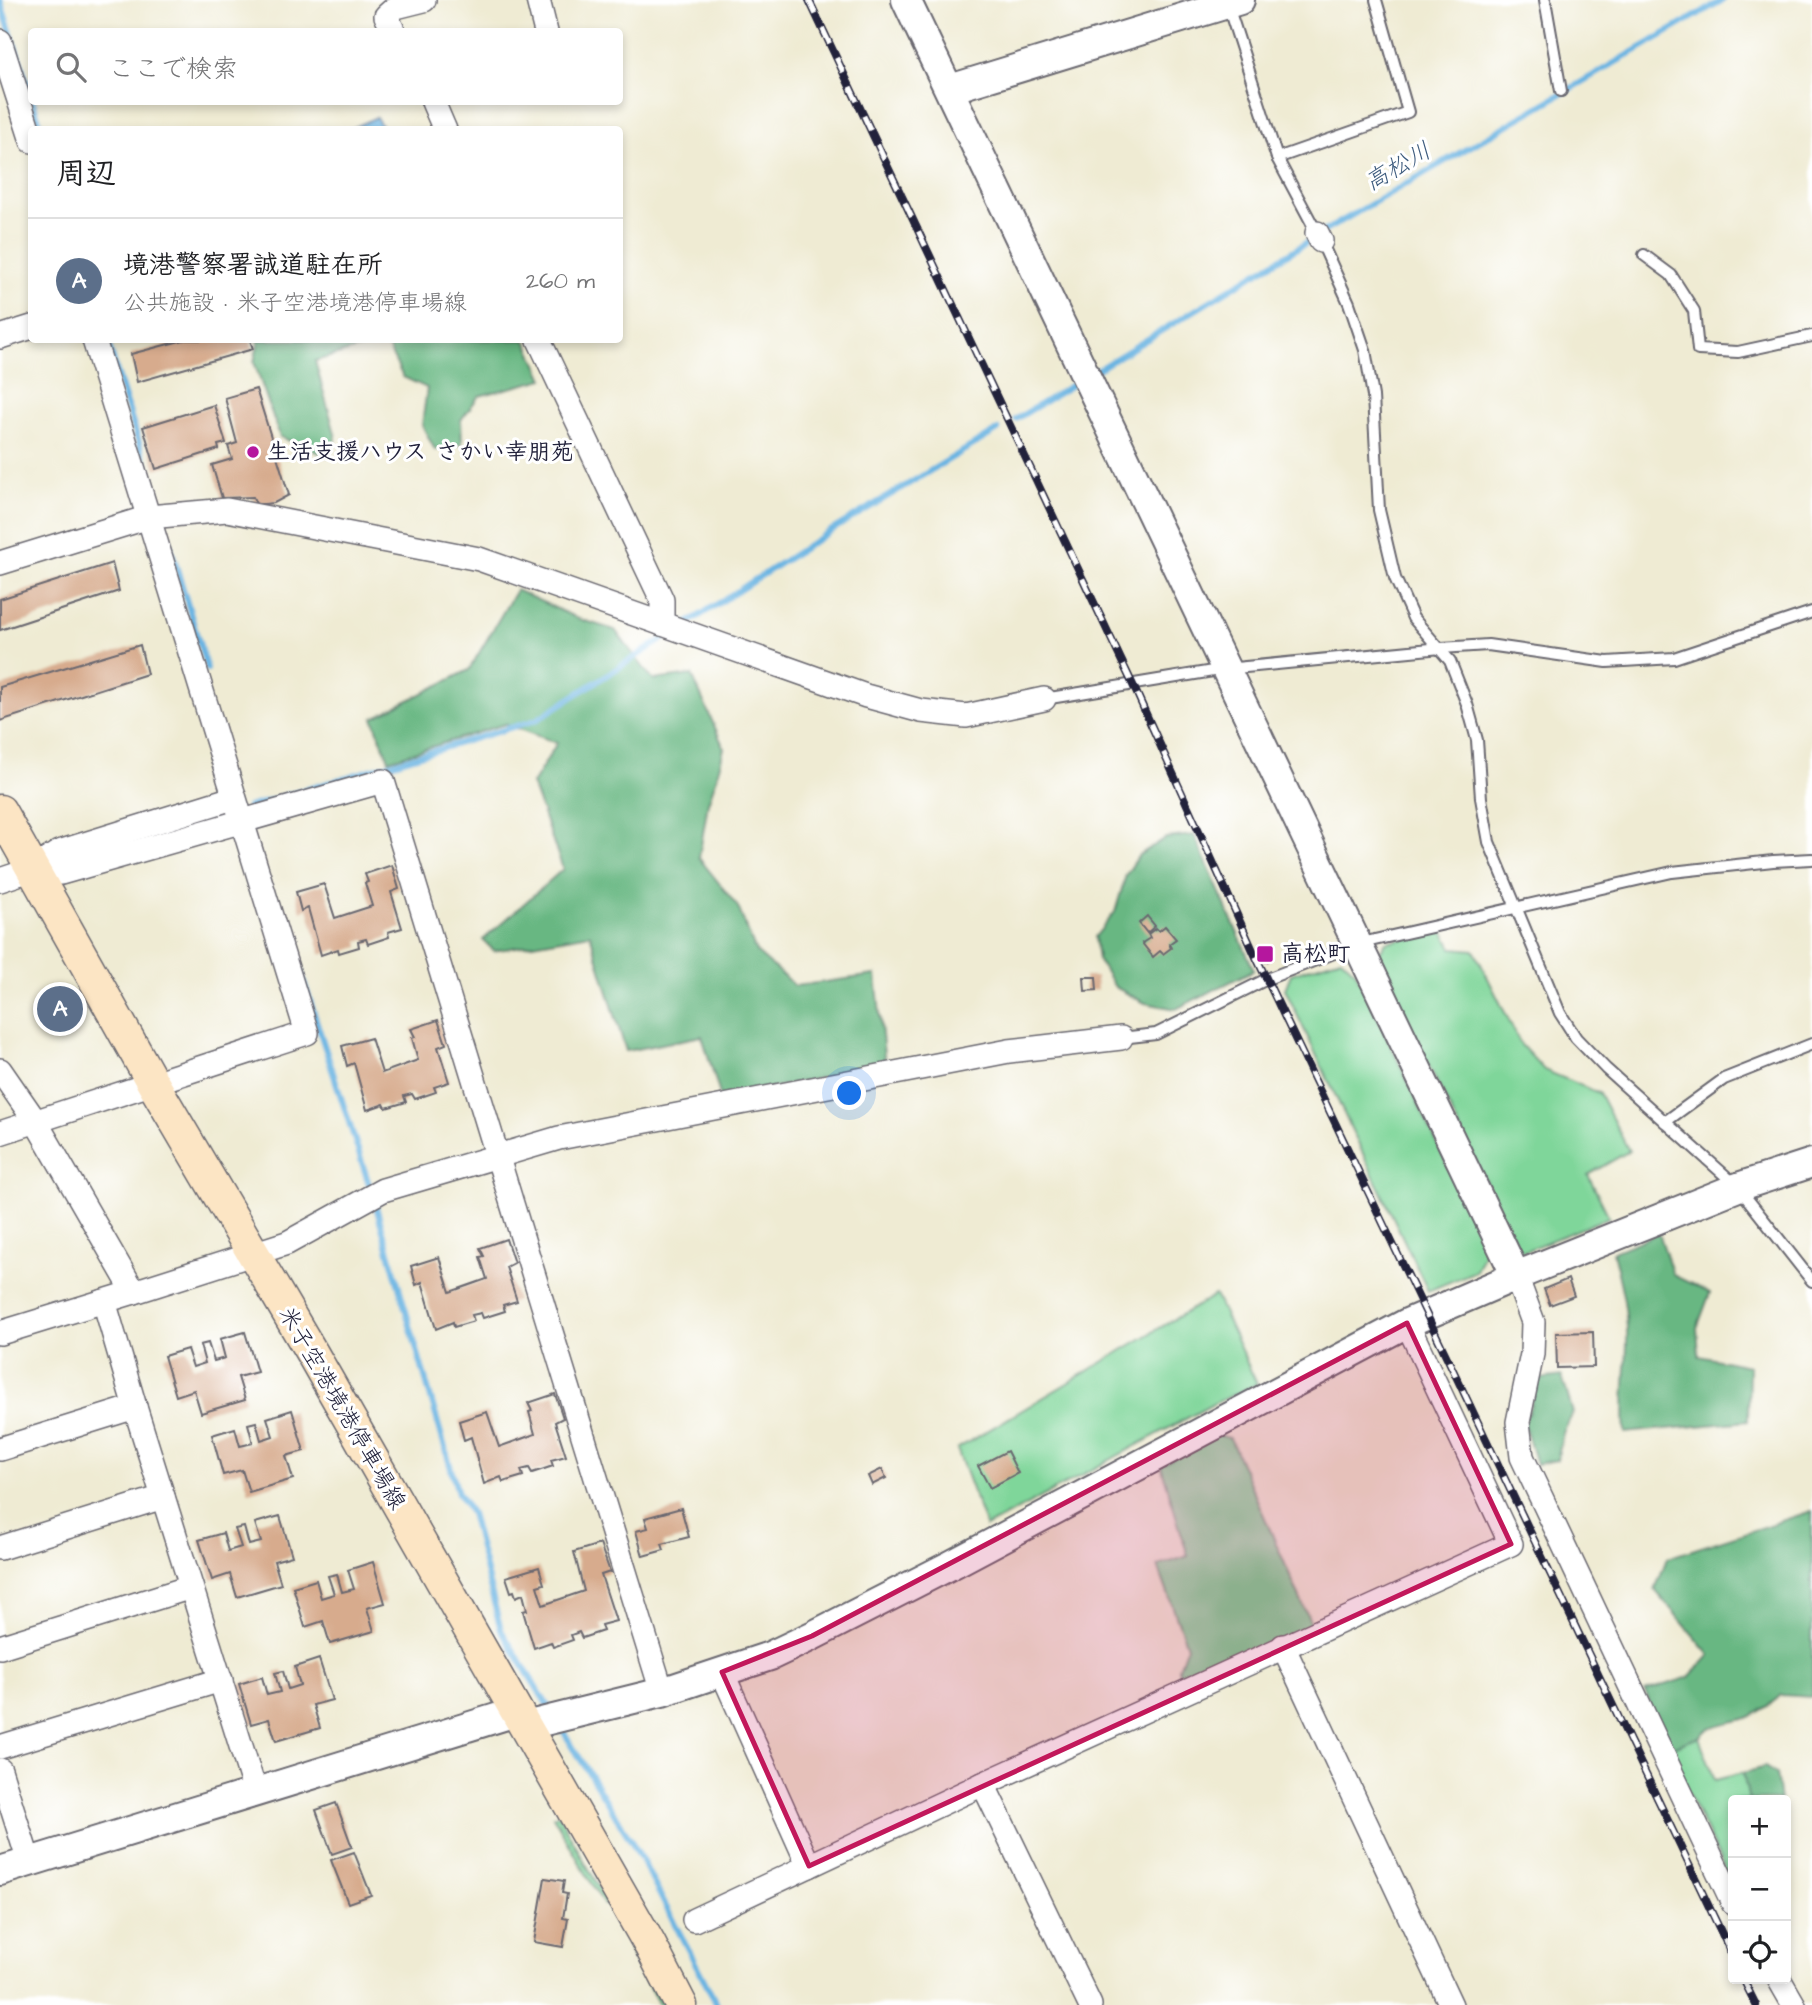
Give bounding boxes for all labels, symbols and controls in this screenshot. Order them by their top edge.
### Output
search box [28,28,623,105]
icon: search [52,48,90,86]
text: ここで検索 [108,51,238,87]
water label: 高松川 [1358,134,1438,200]
text: 周辺 [56,153,116,195]
text: 境港警察署誠道駐在所 [123,247,383,283]
text: A [72,265,86,297]
text: 260 m [526,265,595,297]
text: 公共施設 · 米子空港境港停車場線 [123,287,467,319]
place label: 生活支援ハウス さかい幸朋苑 [267,436,574,468]
marker: 生活支援ハウス さかい幸朋苑 [245,444,261,460]
place label: 高松町 [1281,938,1350,970]
marker: 高松町 [1255,944,1275,964]
pin: A [37,983,83,1035]
your location [832,1076,866,1110]
street label: 米子空港境港停車場線 [271,1300,413,1516]
map controls [1728,1795,1791,1984]
button: + [1728,1795,1791,1858]
button: − [1728,1858,1791,1921]
button: locate [1728,1921,1791,1984]

